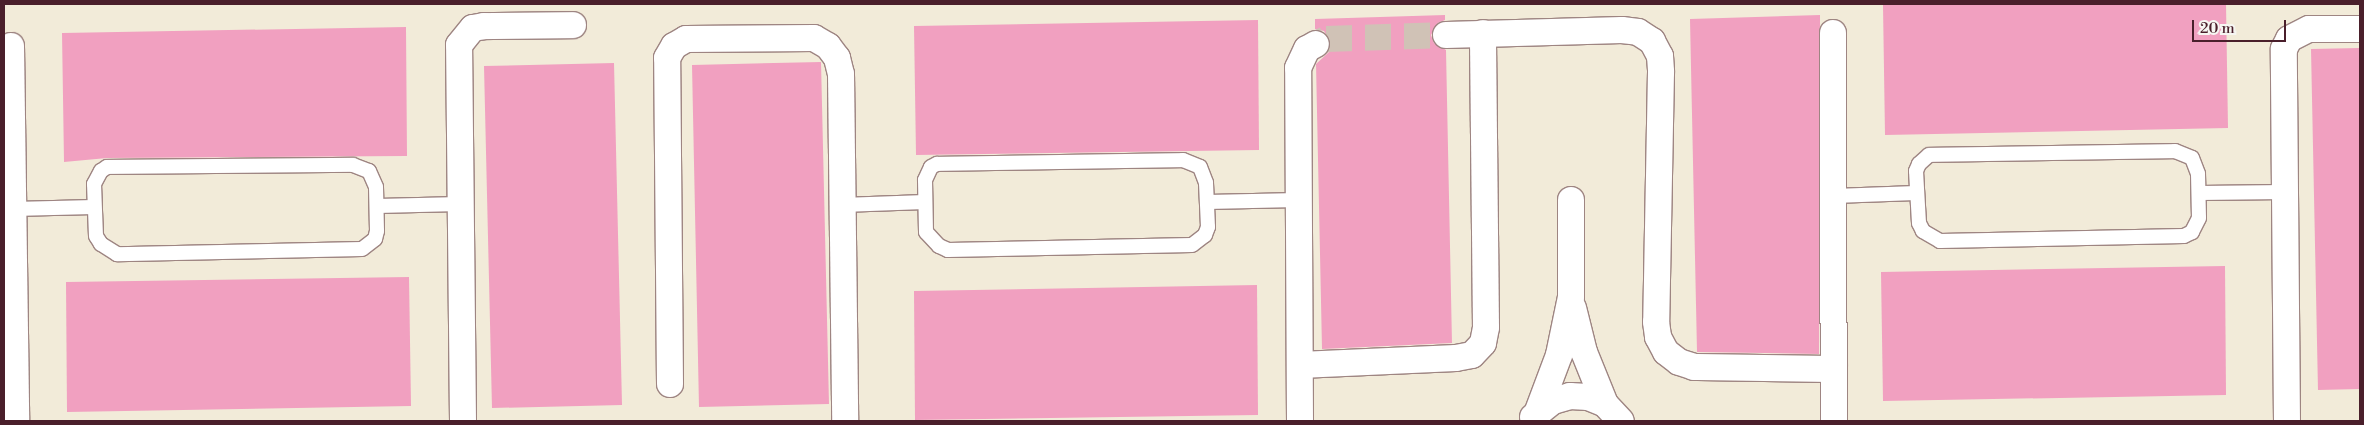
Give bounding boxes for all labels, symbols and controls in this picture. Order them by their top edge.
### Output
scale bar [2194,10,2288,42]
text: 20 m [2200,19,2235,38]

